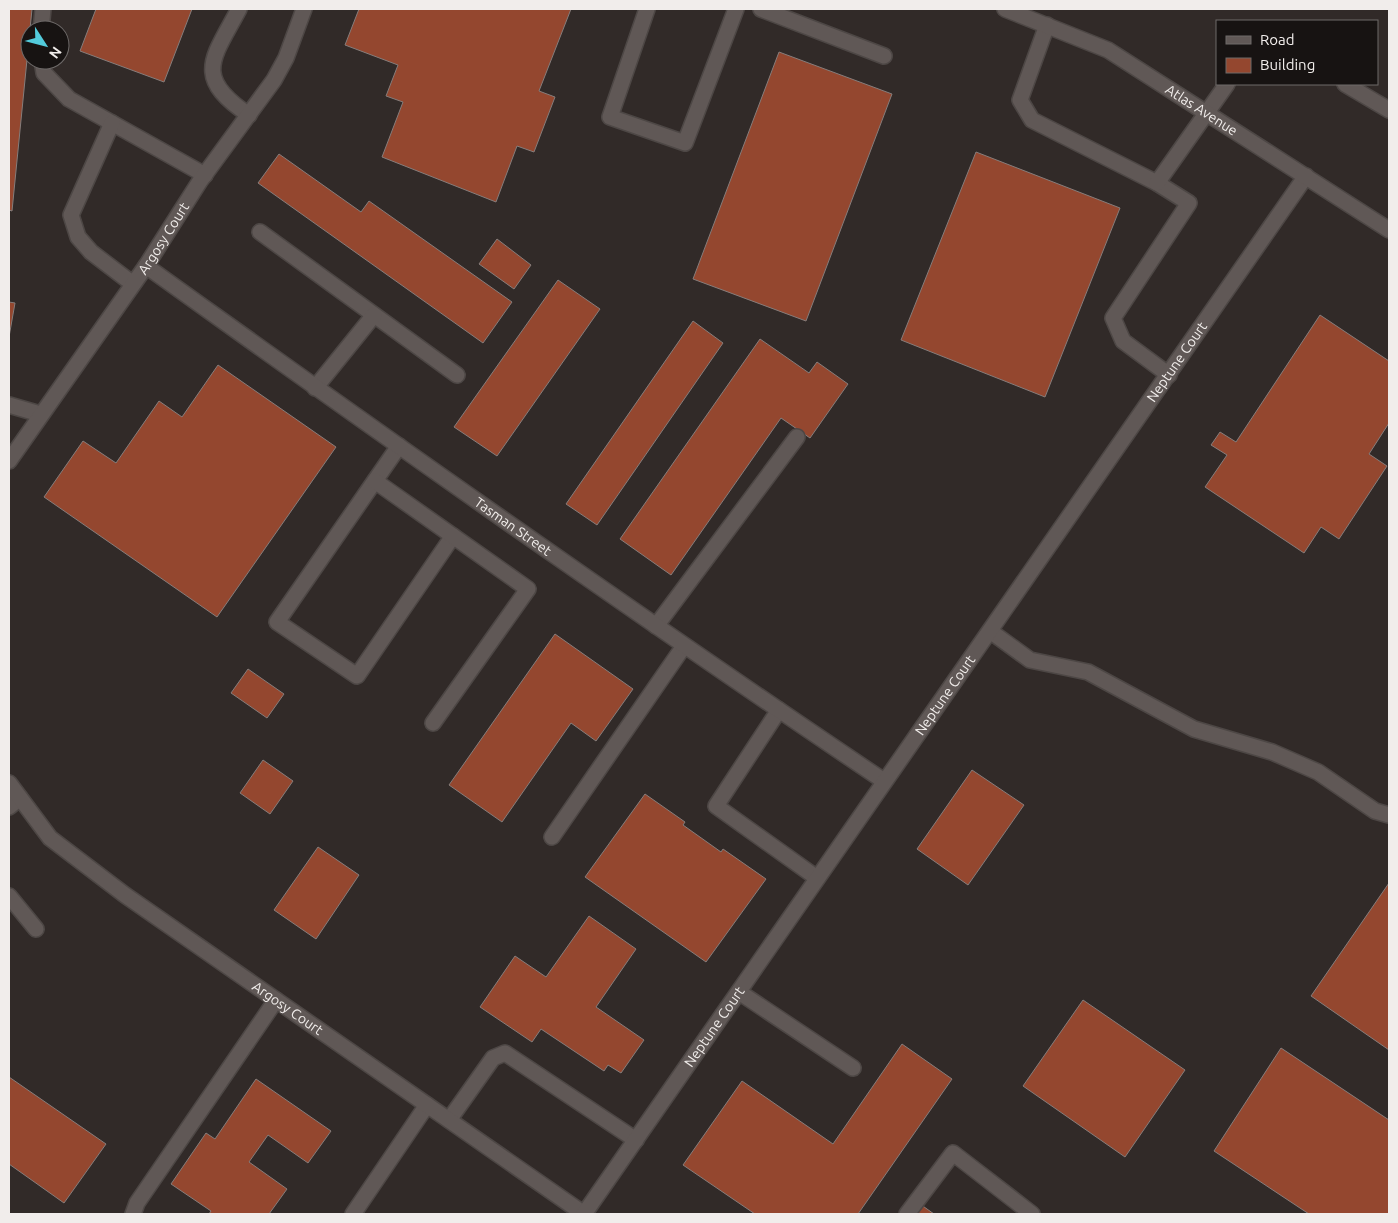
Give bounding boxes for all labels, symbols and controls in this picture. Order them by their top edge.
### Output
north arrow [20,20,70,70]
legend [1216,20,1378,85]
text: Road [1260,31,1295,48]
text: N [46,44,65,62]
text: Building [1260,56,1315,73]
street label: Atlas Avenue [1163,81,1240,139]
street label: Argosy Court [135,199,193,278]
street label: Neptune Court [1143,318,1210,405]
street label: Tasman Street [471,494,555,559]
street label: Neptune Court [911,652,979,738]
street label: Argosy Court [249,978,327,1038]
street label: Neptune Court [681,983,748,1070]

